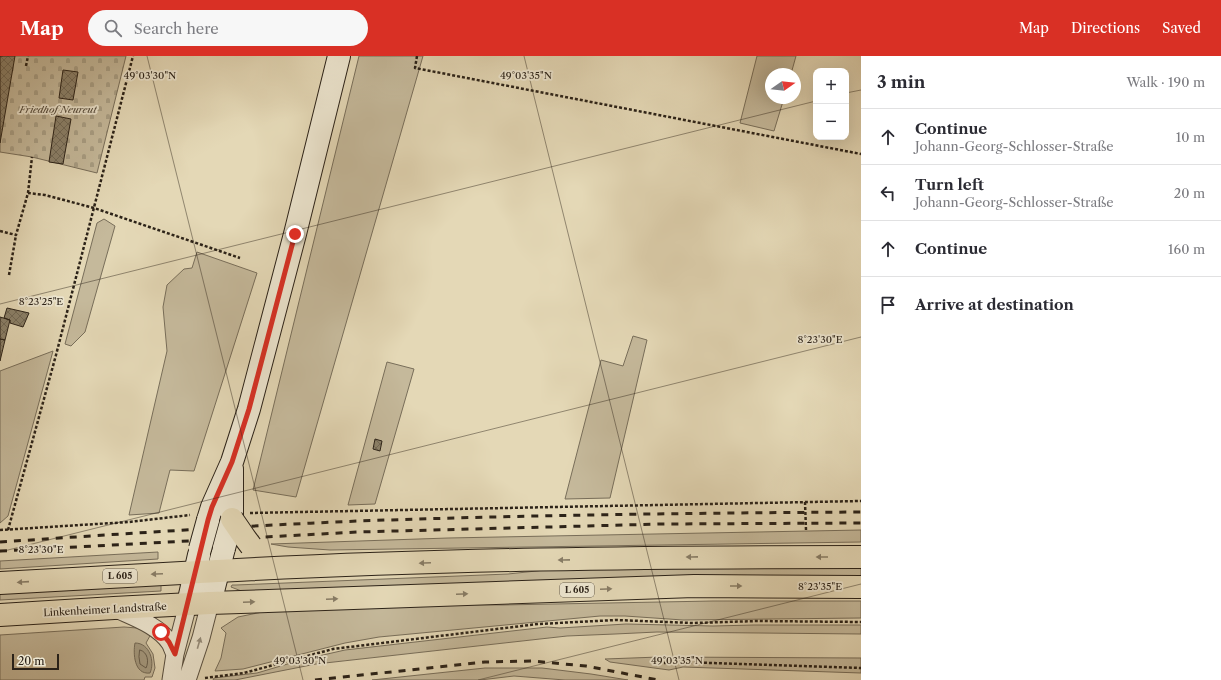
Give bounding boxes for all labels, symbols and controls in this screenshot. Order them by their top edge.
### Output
search box [88,10,368,46]
text: Map [20,17,64,40]
icon: search [102,17,124,39]
text: Search here [134,19,219,38]
text: Map [1019,19,1049,37]
text: Directions [1071,19,1140,37]
text: Saved [1162,19,1201,37]
north arrow [765,68,801,104]
map controls [813,68,849,140]
button: + [813,68,849,104]
text: 49°03'30"N [124,69,176,82]
text: 49°03'35"N [500,69,552,82]
text: 3 min [877,72,926,92]
text: Walk · 190 m [1126,74,1205,90]
park label: Friedhof Neureut [18,103,97,116]
button: − [813,104,849,140]
text: Continue [915,119,987,138]
icon: ahead [877,126,899,148]
text: 10 m [1176,129,1205,145]
text: Johann-Georg-Schlosser-Straße [915,138,1114,154]
text: Turn left [915,175,984,194]
icon: left [877,182,899,204]
text: 20 m [1174,185,1205,201]
text: Johann-Georg-Schlosser-Straße [915,194,1114,210]
route end [286,225,304,243]
icon: ahead [877,238,899,260]
text: Continue [915,239,987,258]
text: 160 m [1168,241,1205,257]
icon: arrive [877,294,899,316]
text: 8°23'25"E [19,295,63,308]
text: Arrive at destination [915,295,1074,314]
text: 8°23'30"E [797,333,843,346]
text: 8°23'30"E [18,543,64,556]
one-way arrow [686,554,698,561]
one-way arrow [815,554,828,560]
one-way arrow [558,556,570,563]
one-way arrow [418,560,431,566]
road number: L 605 [103,569,137,583]
one-way arrow [151,570,163,577]
one-way arrow [17,578,29,585]
text: 8°23'35"E [798,580,842,593]
road number: L 605 [560,583,594,597]
one-way arrow [730,583,743,589]
one-way arrow [600,586,612,593]
one-way arrow [456,591,468,598]
one-way arrow [326,596,339,602]
one-way arrow [243,599,256,605]
street label: Linkenheimer Landstraße [43,600,167,619]
route start [152,623,170,641]
one-way arrow [196,637,202,649]
scale bar [12,652,59,671]
text: 20 m [18,654,44,668]
text: 49°03'30"N [274,654,326,667]
text: 49°03'35"N [651,654,703,667]

